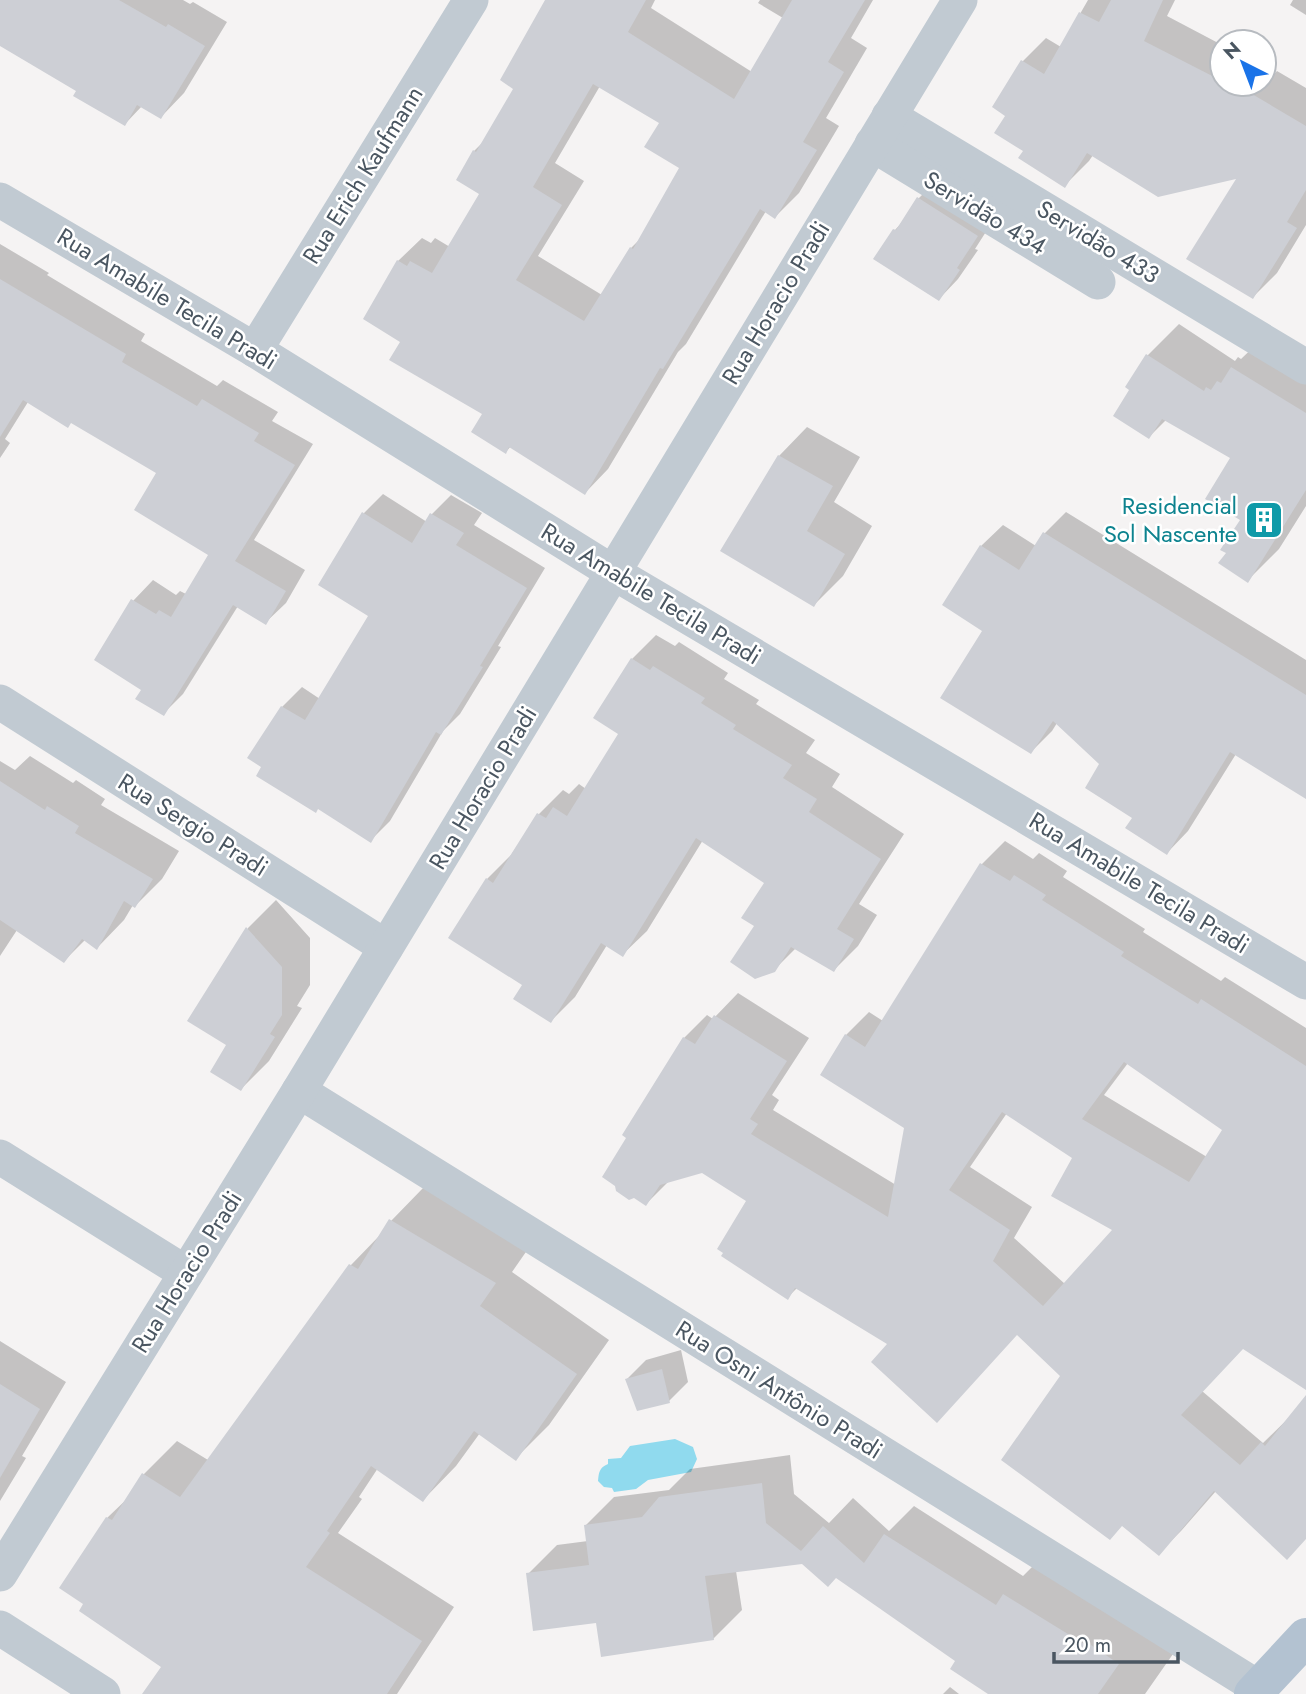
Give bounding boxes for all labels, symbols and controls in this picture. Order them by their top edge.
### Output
north arrow [1208,28,1278,98]
text: N [1217,36,1247,66]
street label: Rua Erich Kaufmann [294,79,431,270]
street label: Servidão 434 [917,162,1053,263]
street label: Servidão 433 [1030,191,1166,292]
street label: Rua Horacio Pradi [713,214,838,391]
street label: Rua Amabile Tecila Pradi [51,219,284,378]
place label: Residencial Sol Nascente [1104,488,1237,551]
building icon: Residencial Sol Nascente [1243,499,1285,541]
street label: Rua Amabile Tecila Pradi [535,514,768,673]
street label: Rua Horacio Pradi [420,699,545,876]
street label: Rua Sergio Pradi [112,764,275,885]
street label: Rua Amabile Tecila Pradi [1023,803,1256,962]
street label: Rua Horacio Pradi [123,1184,250,1360]
street label: Rua Osni Antônio Pradi [669,1312,890,1468]
scale bar [1054,1620,1178,1664]
text: 20 m [1064,1630,1111,1660]

